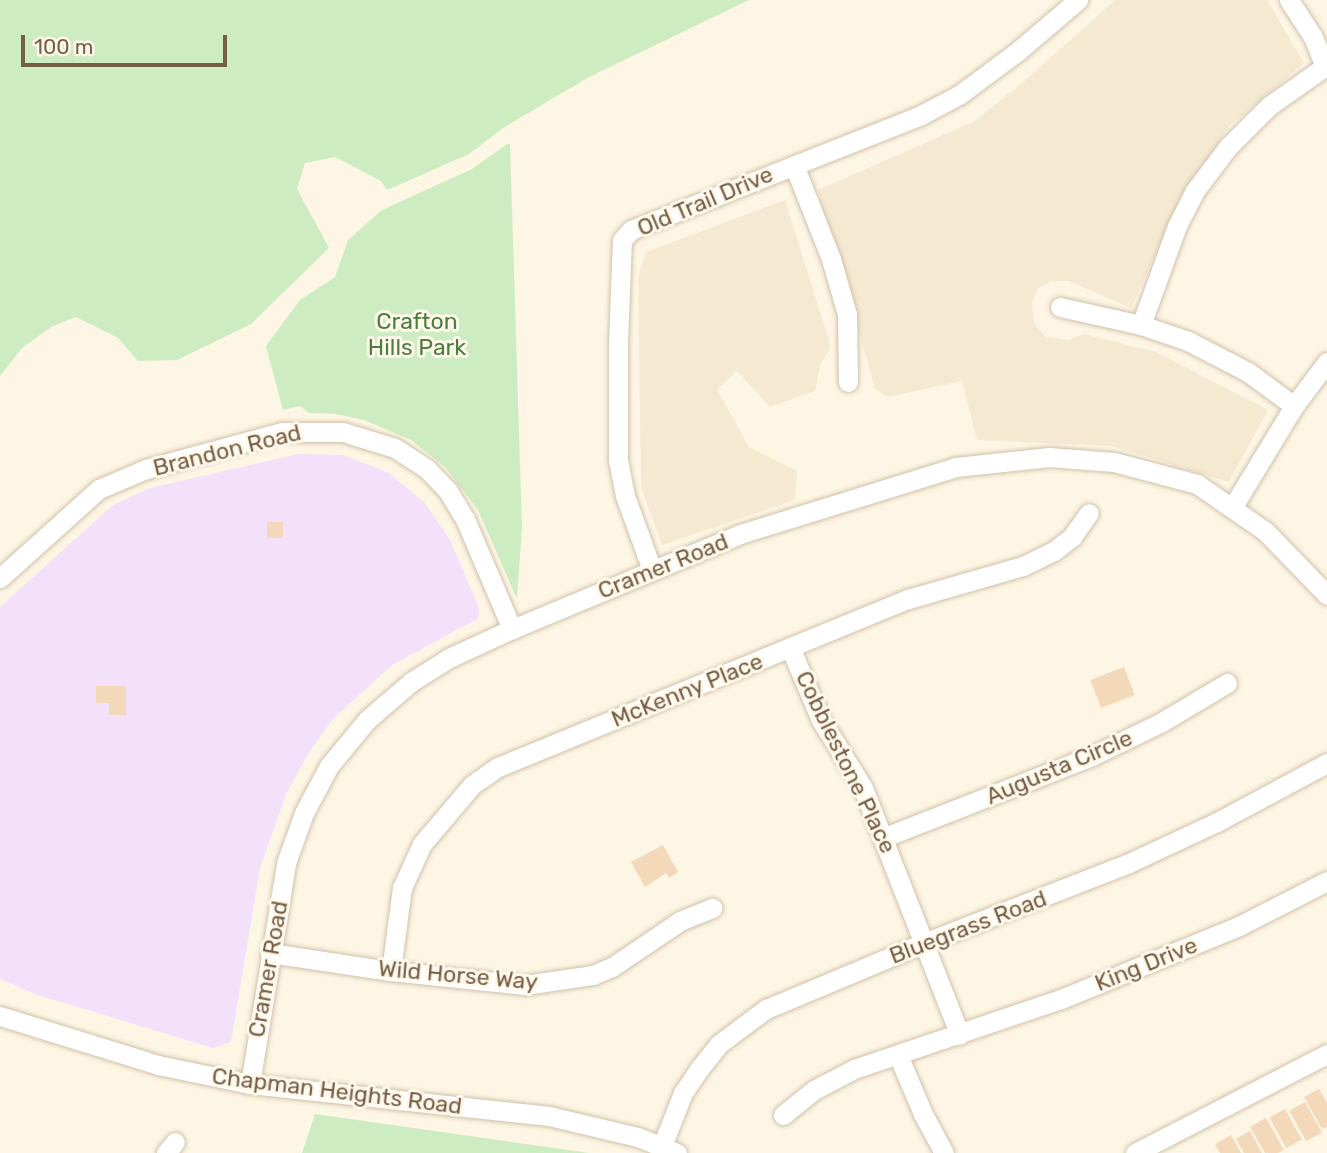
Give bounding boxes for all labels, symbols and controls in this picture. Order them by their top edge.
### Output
scale bar [24,21,231,65]
text: 100 m [34,34,93,59]
street label: Old Trail Drive [633,160,777,242]
park label: Crafton Hills Park [368,307,466,361]
street label: Brandon Road [150,418,304,482]
street label: Cramer Road [593,527,733,605]
street label: McKenny Place [607,647,767,733]
street label: Cobblestone Place [790,666,902,858]
street label: Augusta Circle [982,724,1136,810]
street label: Bluegrass Road [885,884,1051,970]
street label: Cramer Road [242,898,294,1040]
street label: King Drive [1091,931,1201,997]
street label: Wild Horse Way [377,954,539,996]
street label: Chapman Heights Road [210,1062,464,1120]

